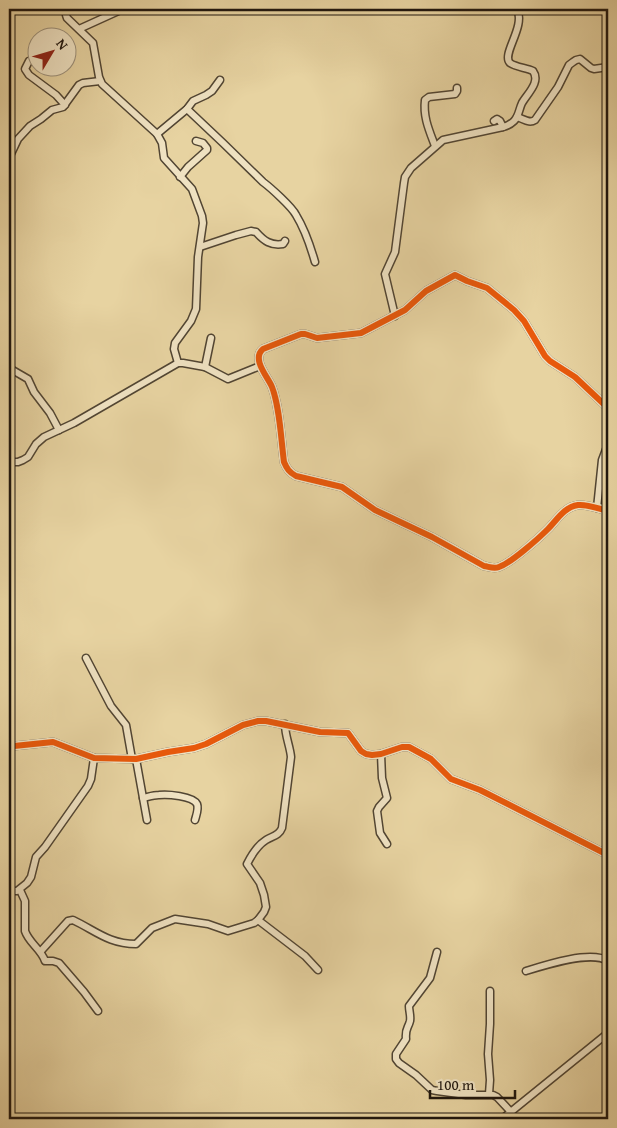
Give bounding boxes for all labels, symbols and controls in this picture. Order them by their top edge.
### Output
north arrow [28,28,78,78]
text: N [51,34,73,54]
scale bar [430,1068,514,1100]
text: 100 m [437,1074,475,1095]

